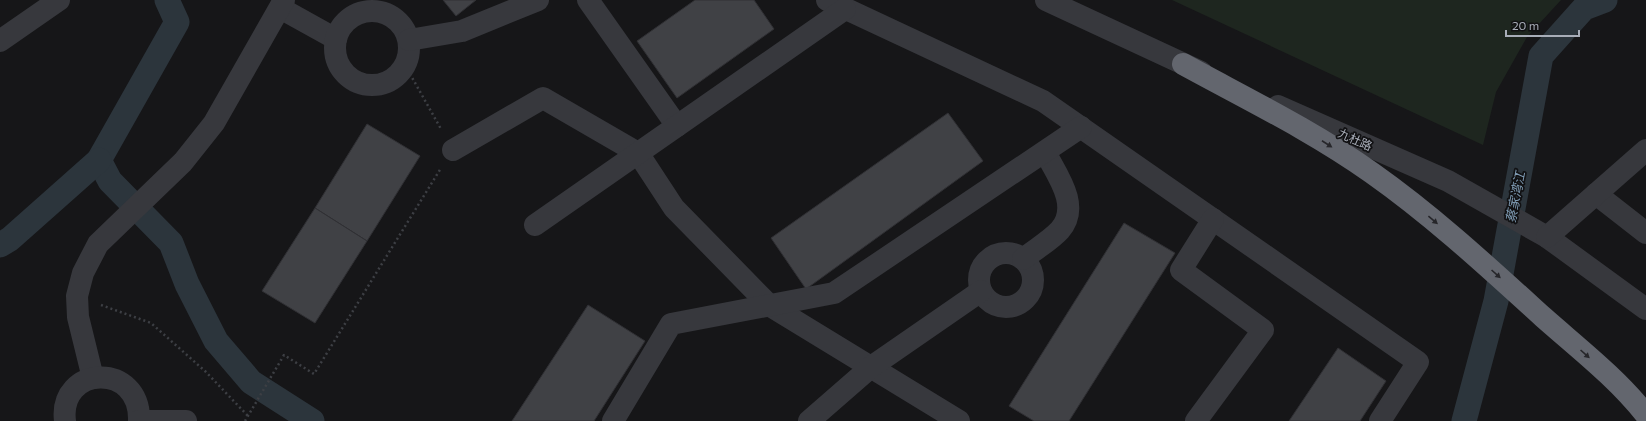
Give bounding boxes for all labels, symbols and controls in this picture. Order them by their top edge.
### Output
scale bar [1506,12,1579,38]
text: 20 m [1512,18,1539,32]
street label: 九杜路 [1336,125,1375,153]
one-way arrow [1321,141,1333,148]
water label: 蔡家湾江 [1502,168,1528,224]
one-way arrow [1428,215,1438,224]
one-way arrow [1491,269,1501,279]
one-way arrow [1580,349,1590,359]

